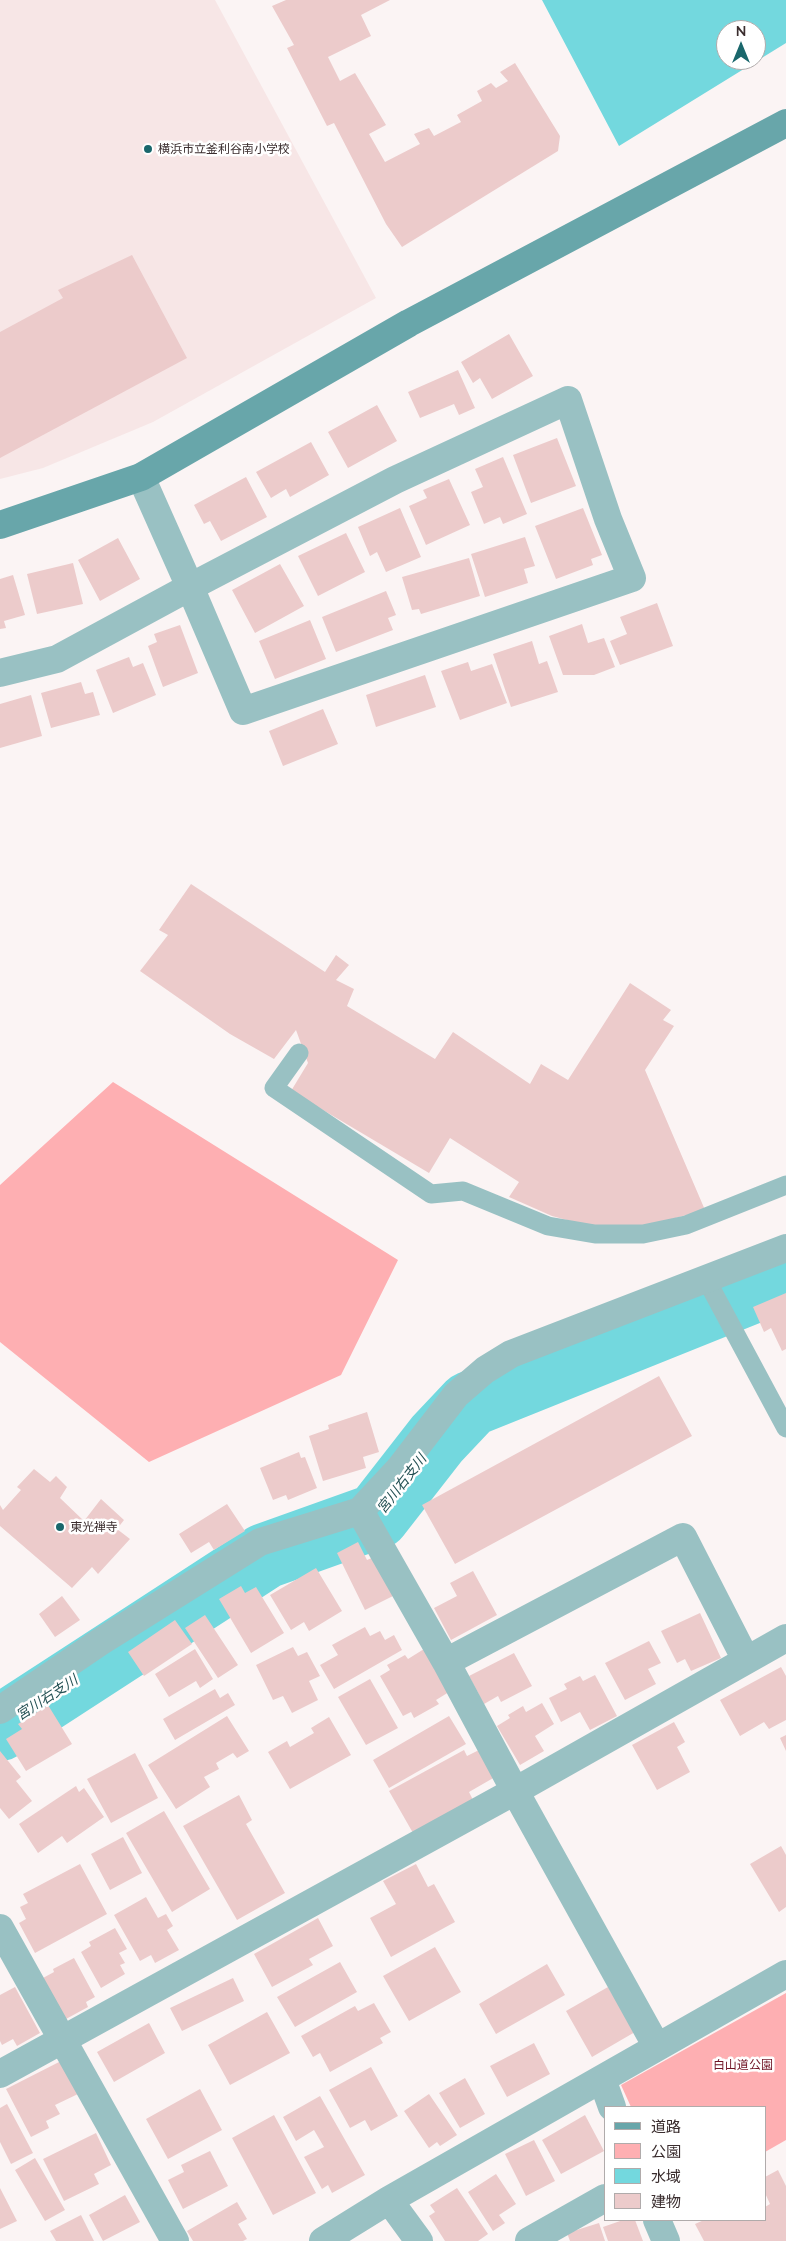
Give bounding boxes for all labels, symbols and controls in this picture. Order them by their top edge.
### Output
north arrow [716,20,766,70]
text: N [736,22,746,40]
place label: 横浜市立釜利谷南小学校 [158,142,290,156]
marker: 横浜市立釜利谷南小学校 [142,143,154,155]
water label: 宮川右支川 [374,1451,430,1517]
place label: 東光禅寺 [70,1520,118,1534]
marker: 東光禅寺 [54,1521,66,1533]
water label: 宮川右支川 [13,1672,81,1724]
park label: 白山道公園 [713,2058,773,2072]
legend [604,2106,766,2221]
text: 道路 [651,2117,681,2136]
text: 公園 [651,2142,681,2161]
text: 水域 [651,2167,681,2186]
text: 建物 [651,2192,681,2211]

